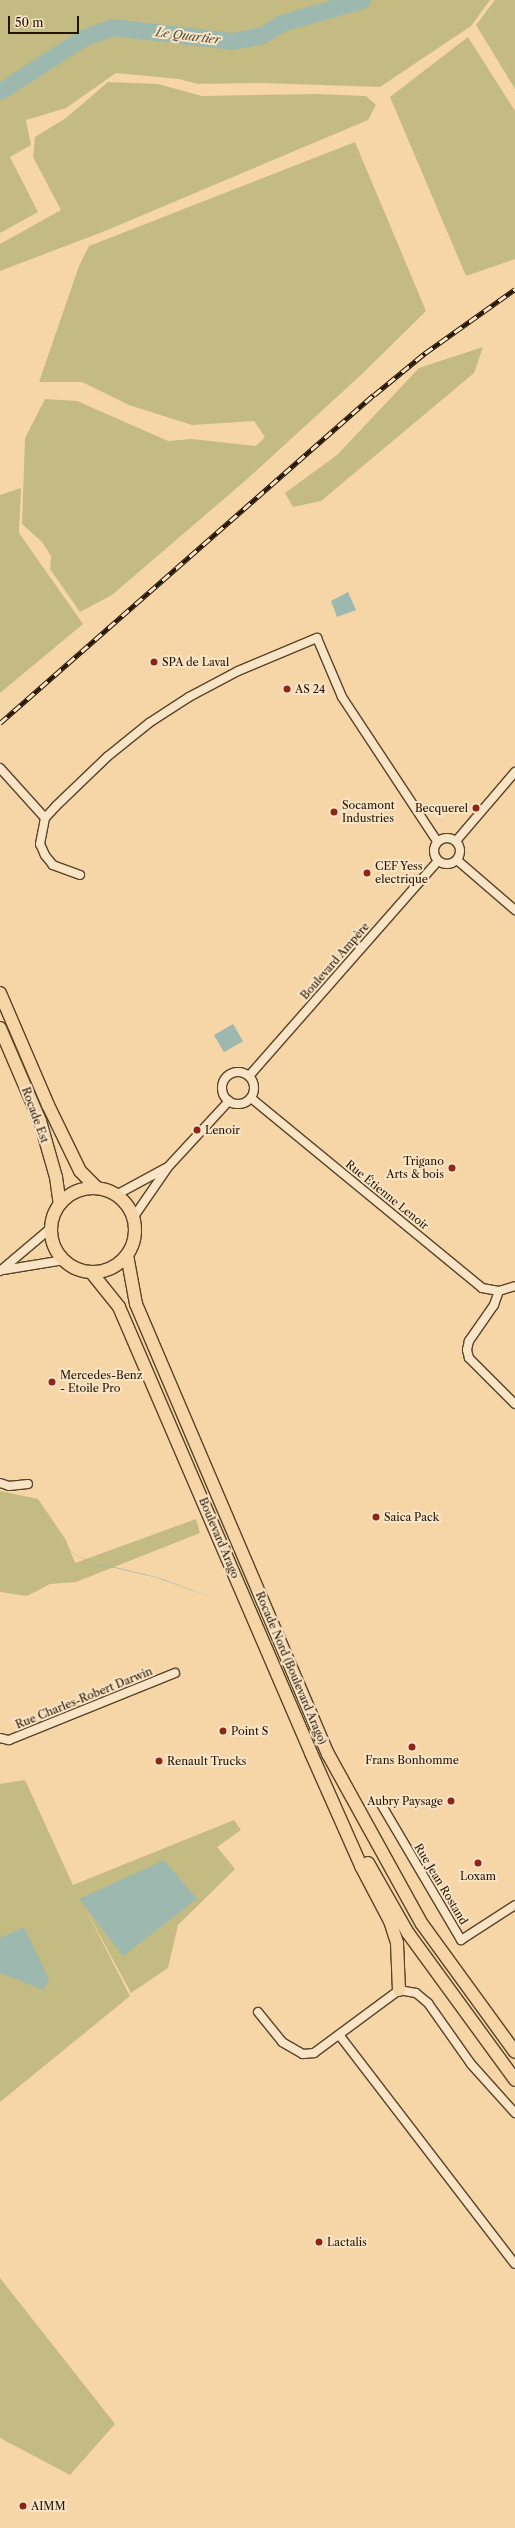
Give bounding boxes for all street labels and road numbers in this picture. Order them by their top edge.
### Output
street label: Boulevard Ampère [298,920,372,1002]
street label: Rocade Est [19,1085,51,1145]
street label: Rue Étienne Lenoir [343,1158,431,1232]
street label: Boulevard Arago [196,1495,242,1581]
street label: Rocade Nord (Boulevard Arago) [253,1589,329,1747]
street label: Rue Charles-Robert Darwin [14,1664,154,1732]
street label: Rue Jean Rostand [412,1841,470,1927]

